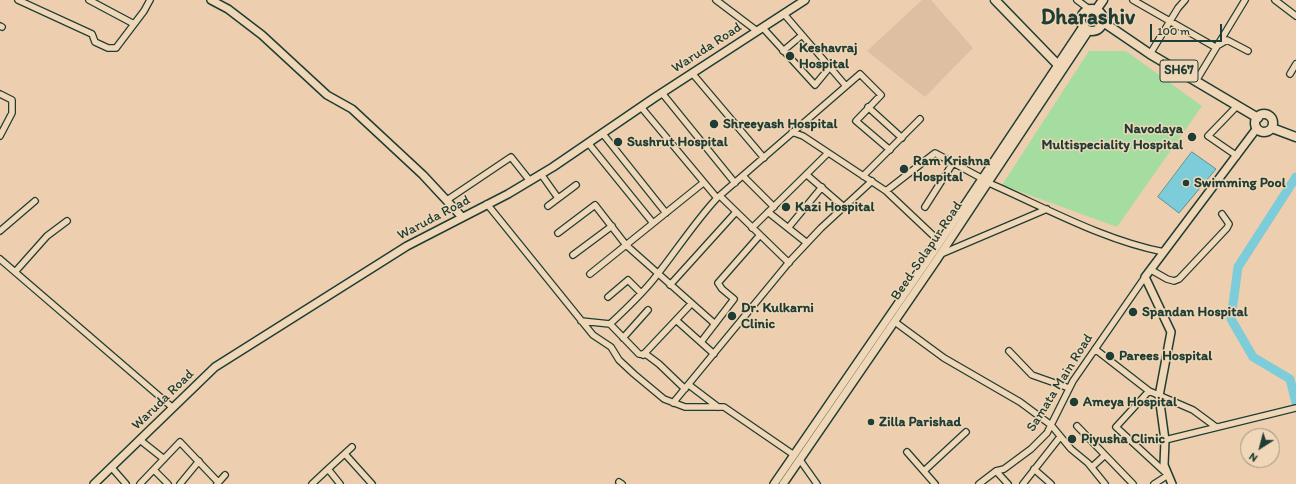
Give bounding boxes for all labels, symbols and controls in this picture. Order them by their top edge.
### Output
district label: Dharashiv [1041,5,1135,31]
scale bar [1152,16,1224,42]
street label: Waruda Road [669,19,745,77]
text: 100 m [1157,24,1190,38]
place label: Keshavraj Hospital [799,40,858,72]
marker: Keshavraj Hospital [784,50,796,62]
road number: SH67 [1160,60,1198,82]
place label: Shreeyash Hospital [723,116,837,132]
marker: Shreeyash Hospital [708,118,720,130]
place label: Navodaya Multispeciality Hospital [1042,121,1183,154]
marker: Navodaya Multispeciality Hospital [1186,131,1198,143]
place label: Sushrut Hospital [627,134,728,150]
marker: Sushrut Hospital [612,136,624,148]
place label: Ram Krishna Hospital [913,153,990,186]
marker: Ram Krishna Hospital [898,163,910,175]
place label: Swimming Pool [1194,175,1286,191]
marker: Swimming Pool [1181,178,1191,188]
street label: Waruda Road [395,192,473,244]
street label: Beed-Solapur Road [888,198,966,304]
place label: Kazi Hospital [795,199,875,215]
marker: Kazi Hospital [780,201,792,213]
place label: Dr. Kulkarni Clinic [741,300,814,332]
place label: Spandan Hospital [1142,304,1248,320]
marker: Spandan Hospital [1127,306,1139,318]
marker: Dr. Kulkarni Clinic [726,310,738,322]
street label: Samata Main Road [1023,331,1097,435]
place label: Parees Hospital [1119,348,1212,364]
marker: Parees Hospital [1104,350,1116,362]
street label: Waruda Road [128,366,198,434]
place label: Ameya Hospital [1083,394,1177,410]
marker: Ameya Hospital [1068,396,1080,408]
place label: Zilla Parishad [879,414,961,430]
marker: Zilla Parishad [866,417,876,427]
north arrow [1240,428,1280,468]
place label: Piyusha Clinic [1081,431,1165,447]
marker: Piyusha Clinic [1066,433,1078,445]
text: N [1246,450,1260,465]

